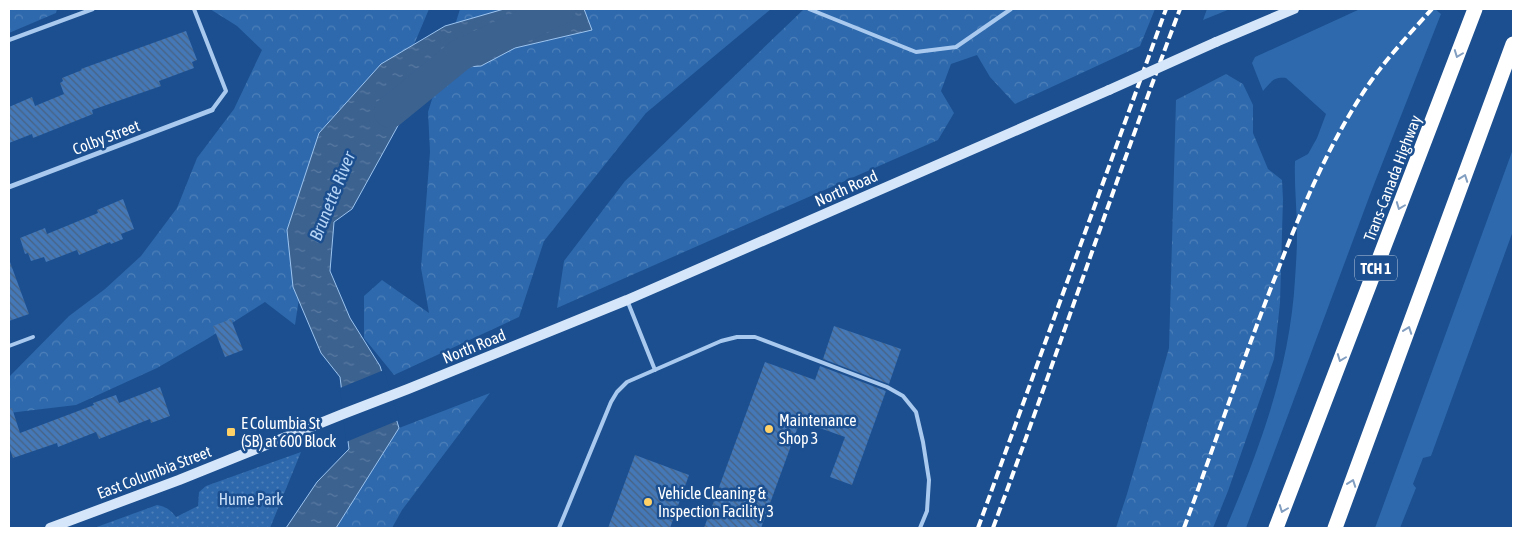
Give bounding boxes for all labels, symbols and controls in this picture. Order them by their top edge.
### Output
one-way arrow [1454,49,1464,58]
street label: Trans-Canada Highway [1360,112,1425,244]
street label: Colby Street [70,116,143,159]
water label: Brunette River [305,148,360,244]
street label: North Road [812,166,880,210]
one-way arrow [1458,174,1468,182]
one-way arrow [1396,201,1406,210]
road number: TCH 1 [1355,256,1397,280]
street label: North Road [440,325,508,367]
one-way arrow [1402,326,1412,335]
one-way arrow [1337,353,1348,362]
place label: Maintenance Shop 3 [779,411,856,448]
place label: E Columbia St (SB) at 600 Block [241,414,336,451]
marker: Maintenance Shop 3 [763,423,775,435]
marker: E Columbia St (SB) at 600 Block [225,426,237,438]
street label: East Columbia Street [94,442,214,502]
one-way arrow [1346,479,1356,487]
place label: Vehicle Cleaning & Inspection Facility 3 [658,484,774,521]
park label: Hume Park [219,490,283,508]
marker: Vehicle Cleaning & Inspection Facility 3 [642,496,654,508]
one-way arrow [1279,505,1289,513]

